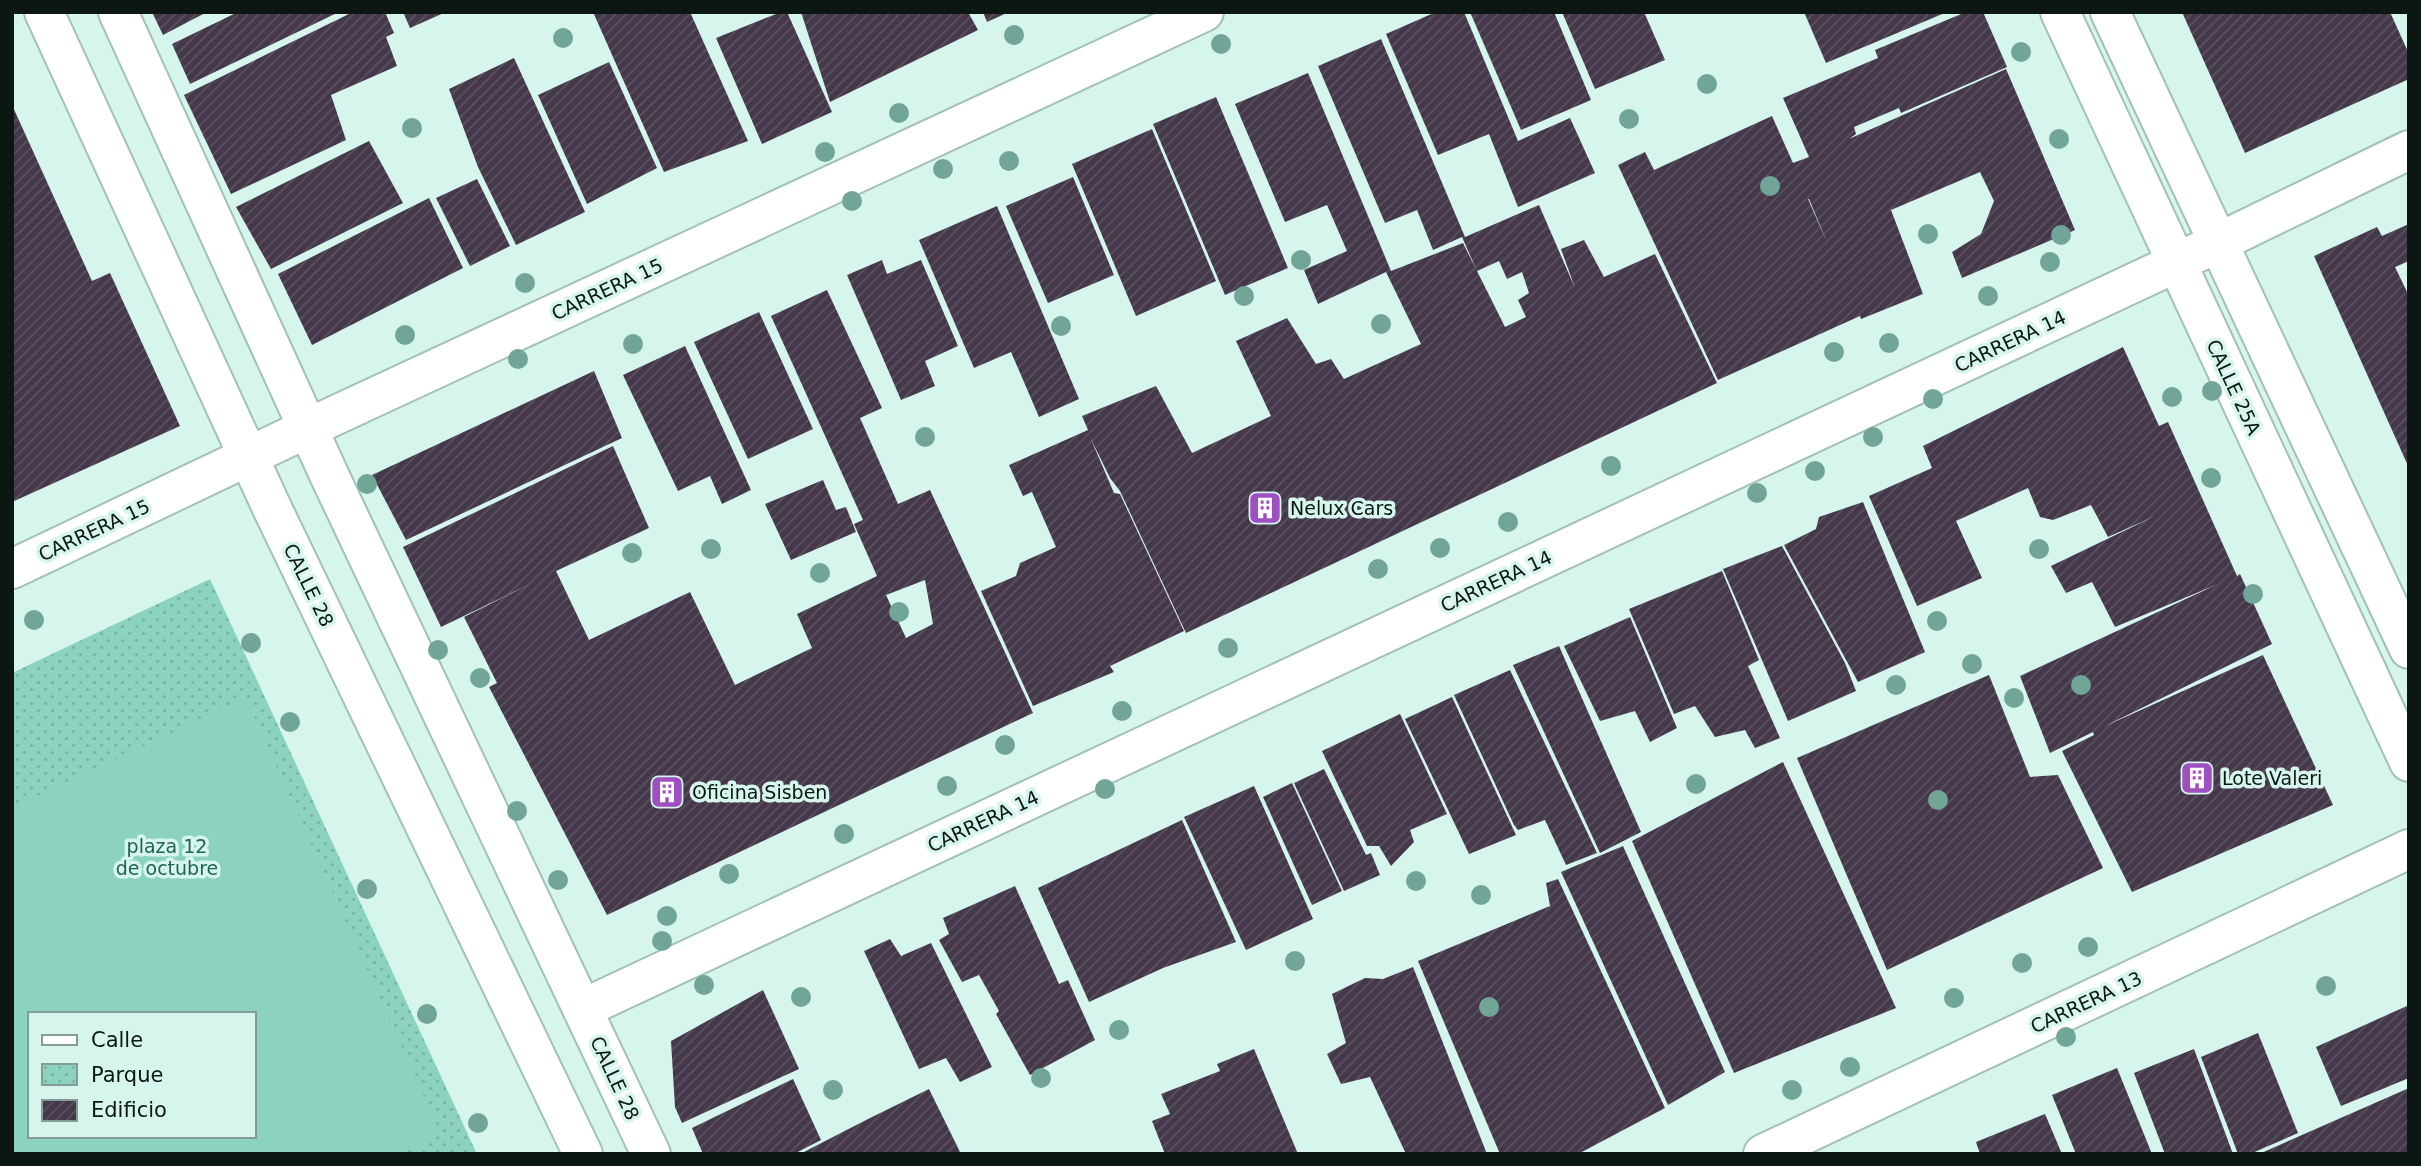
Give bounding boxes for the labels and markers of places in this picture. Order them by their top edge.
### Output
building icon: Nelux Cars [1246,489,1284,527]
place label: Nelux Cars [1290,497,1393,519]
building icon: Lote Valeri [2178,759,2216,797]
place label: Lote Valeri [2222,767,2322,789]
building icon: Oficina Sisben [648,773,686,811]
place label: Oficina Sisben [692,781,827,803]

